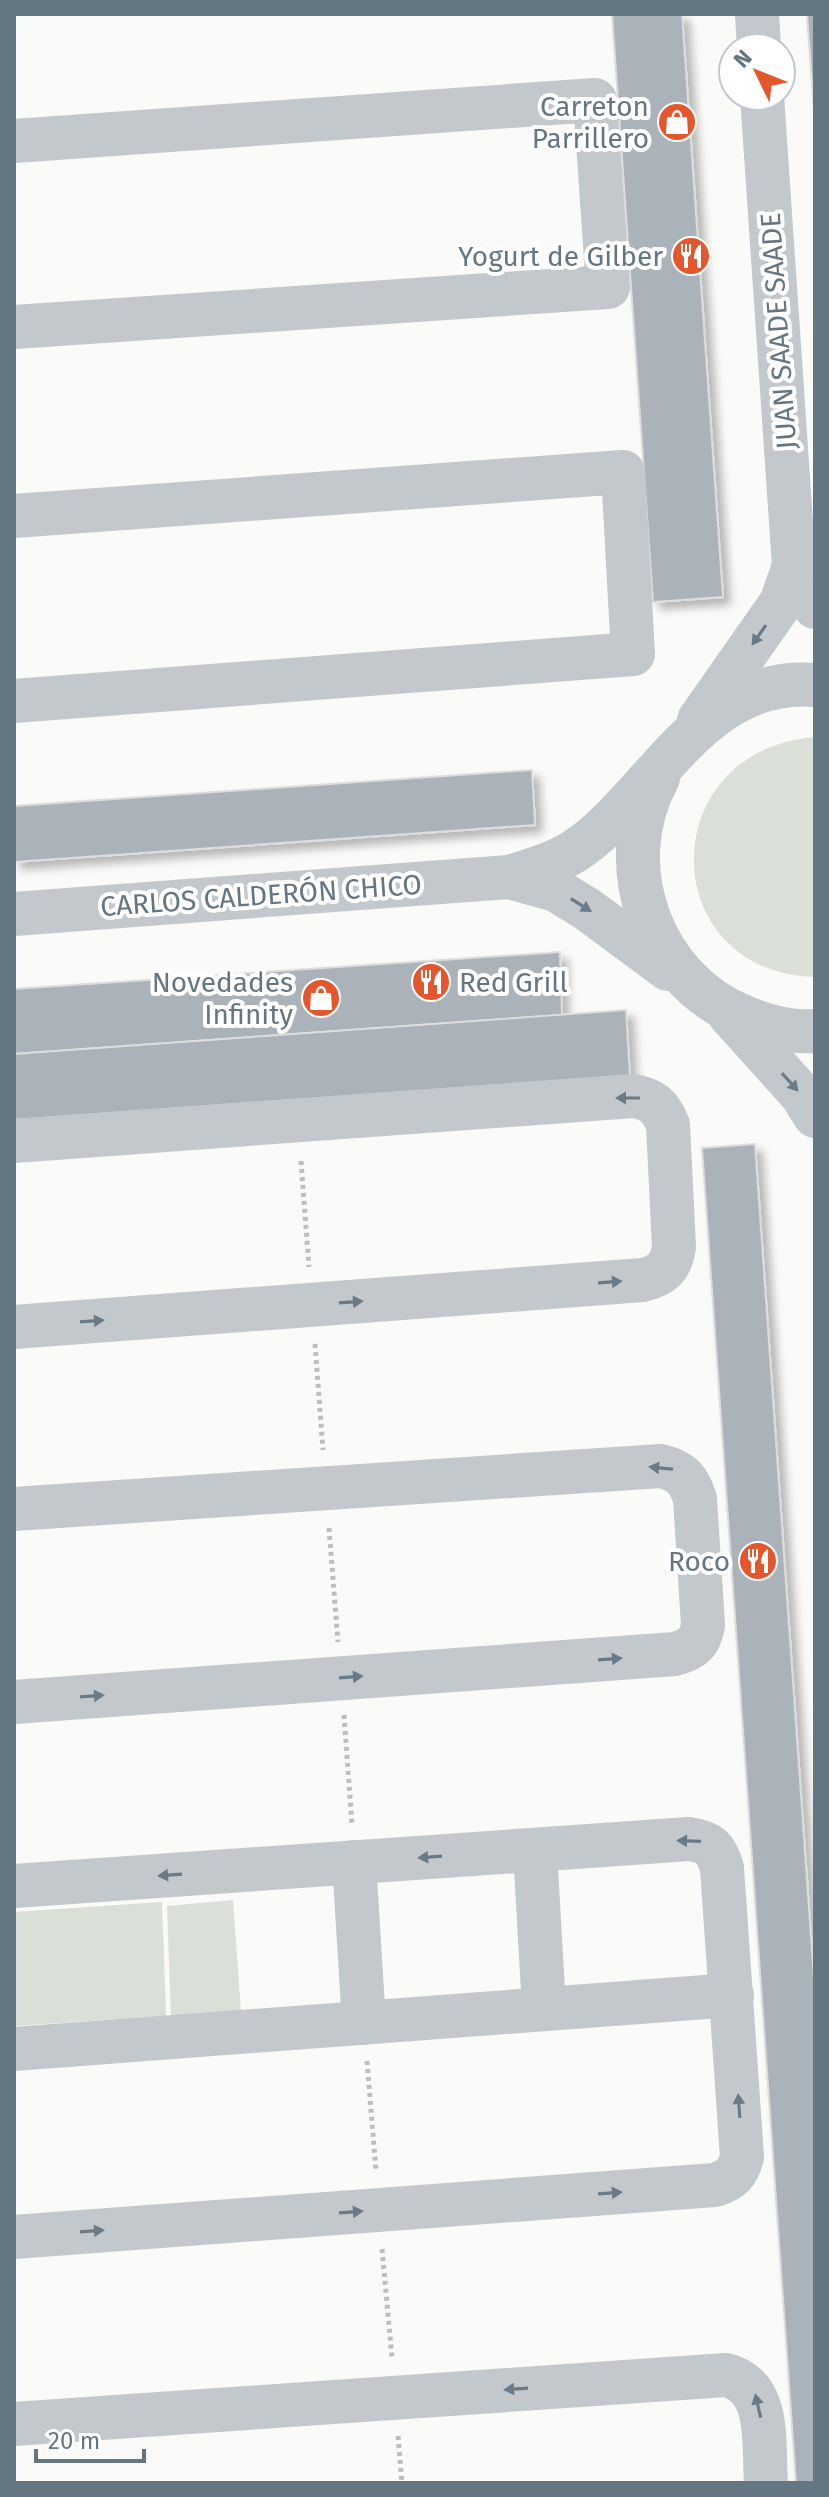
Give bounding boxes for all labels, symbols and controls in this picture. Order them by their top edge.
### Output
north arrow [717,32,797,112]
text: N [728,44,758,73]
place label: Carreton Parrillero [532,90,649,155]
shop icon: Carreton Parrillero [656,101,698,143]
street label: JUAN SAADE SAADE [754,211,803,450]
restaurant icon: Yogurt de Gilber [670,235,712,277]
place label: Yogurt de Gilber [458,240,663,273]
one-way arrow [752,625,767,646]
street label: CARLOS CALDERÓN CHICO [99,868,423,923]
one-way arrow [570,898,592,912]
restaurant icon: Red Grill [410,961,452,1003]
place label: Novedades Infinity [152,966,293,1031]
place label: Red Grill [459,966,568,999]
shop icon: Novedades Infinity [300,977,342,1019]
one-way arrow [781,1073,799,1092]
one-way arrow [615,1092,640,1104]
one-way arrow [598,1275,623,1288]
one-way arrow [339,1295,364,1308]
one-way arrow [80,1315,105,1328]
one-way arrow [648,1462,673,1475]
restaurant icon: Roco [737,1540,779,1582]
place label: Roco [668,1545,730,1578]
one-way arrow [598,1652,623,1665]
one-way arrow [339,1670,364,1683]
one-way arrow [80,1689,105,1702]
one-way arrow [676,1834,701,1847]
one-way arrow [417,1851,442,1864]
one-way arrow [157,1869,182,1882]
one-way arrow [732,2093,745,2118]
one-way arrow [598,2186,623,2199]
one-way arrow [339,2205,364,2218]
one-way arrow [80,2224,105,2237]
one-way arrow [503,2383,528,2396]
one-way arrow [751,2393,764,2418]
scale bar [36,2413,144,2463]
text: 20 m [48,2427,100,2455]

